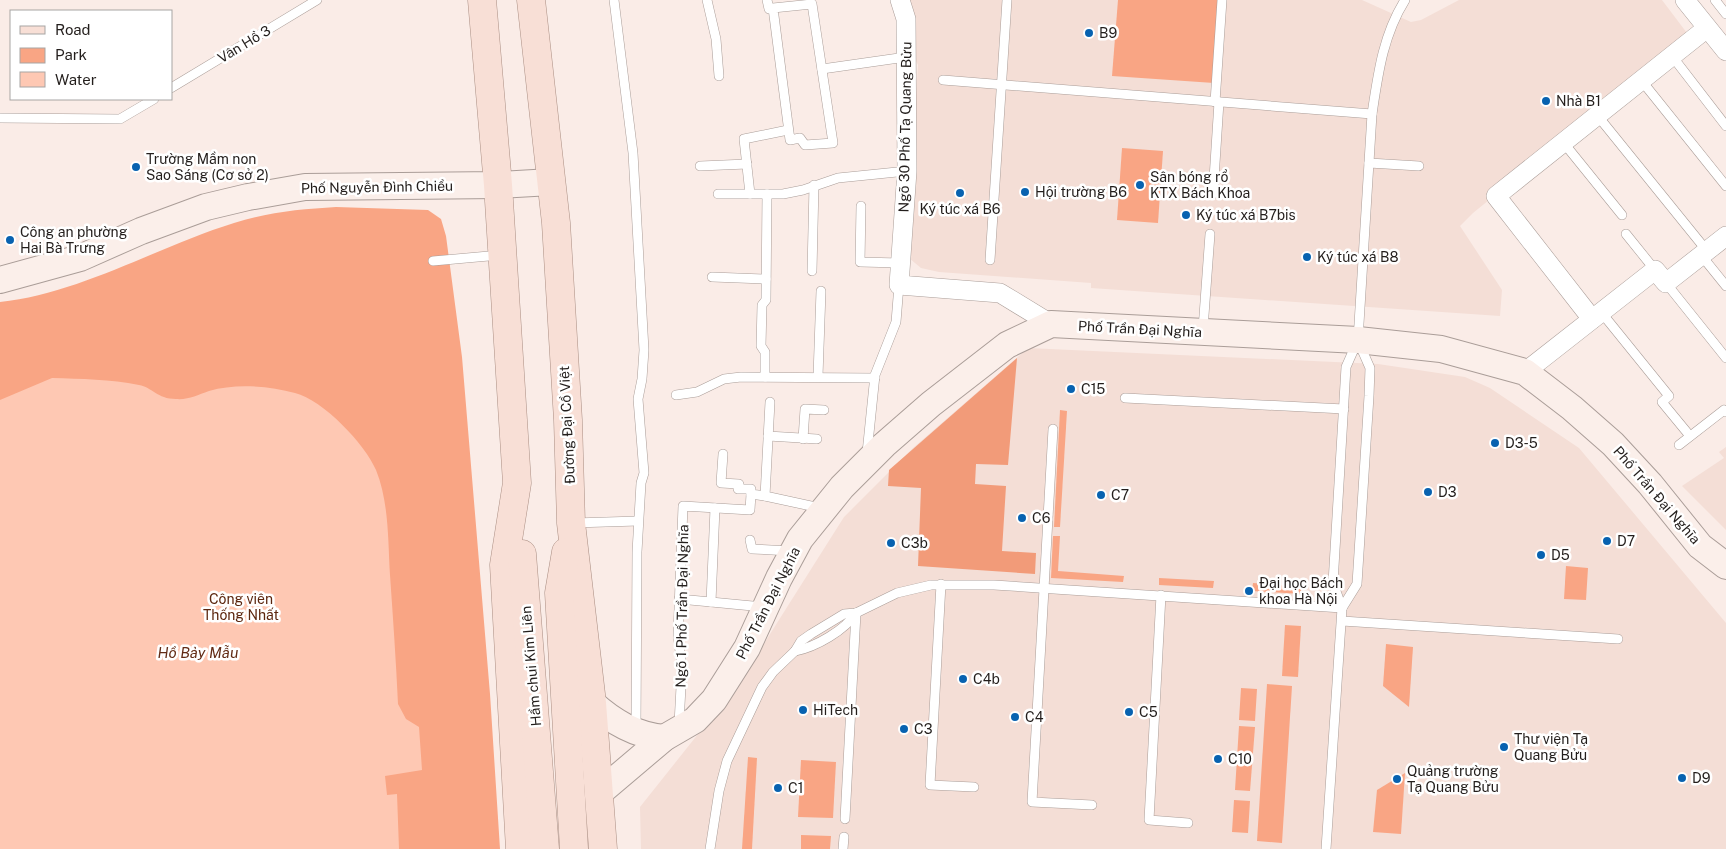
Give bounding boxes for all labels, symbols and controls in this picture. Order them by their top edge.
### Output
legend [10,10,172,100]
text: Road [55,21,91,38]
street label: Vân Hồ 3 [215,22,273,66]
place label: B9 [1099,25,1117,41]
marker: B9 [1083,27,1095,39]
street label: Ngõ 30 Phố Tạ Quang Bửu [896,41,914,213]
text: Park [55,46,87,63]
text: Water [55,71,97,88]
place label: Nhà B1 [1556,93,1601,109]
marker: Nhà B1 [1540,95,1552,107]
place label: Trường Mầm non Sao Sáng (Cơ sở 2) [146,151,269,183]
marker: Trường Mầm non Sao Sáng (Cơ sở 2) [130,161,142,173]
place label: Sân bóng rổ KTX Bách Khoa [1150,169,1250,201]
street label: Phố Nguyễn Đình Chiểu [301,178,453,196]
marker: Sân bóng rổ KTX Bách Khoa [1134,179,1146,191]
place label: Hội trường B6 [1035,184,1127,200]
marker: Hội trường B6 [1019,186,1031,198]
marker: Ký túc xá B6 [954,187,966,199]
place label: Ký túc xá B6 [919,201,1001,217]
place label: Ký túc xá B7bis [1196,207,1296,223]
marker: Ký túc xá B7bis [1180,209,1192,221]
place label: Công an phường Hai Bà Trưng [20,224,128,256]
marker: Công an phường Hai Bà Trưng [4,234,16,246]
place label: Ký túc xá B8 [1317,249,1398,265]
marker: Ký túc xá B8 [1301,251,1313,263]
street label: Phố Trần Đại Nghĩa [1078,318,1202,340]
street label: Đường Đại Cồ Việt [556,366,578,484]
place label: C15 [1081,381,1105,397]
marker: C15 [1065,383,1077,395]
place label: D3-5 [1505,435,1538,451]
marker: D3-5 [1489,437,1501,449]
street label: Phố Trần Đại Nghĩa [1610,443,1704,547]
place label: D3 [1438,484,1457,500]
marker: D3 [1422,486,1434,498]
place label: C7 [1111,487,1129,503]
marker: C7 [1095,489,1107,501]
place label: C6 [1032,510,1051,526]
marker: C6 [1016,512,1028,524]
street label: Ngõ 1 Phố Trần Đại Nghĩa [673,524,691,688]
place label: D7 [1617,533,1635,549]
place label: C3b [901,535,928,551]
marker: D7 [1601,535,1613,547]
marker: C3b [885,537,897,549]
street label: Phố Trần Đại Nghĩa [733,544,803,662]
place label: D5 [1551,547,1570,563]
marker: D5 [1535,549,1547,561]
place label: Đại học Bách khoa Hà Nội [1259,575,1343,607]
marker: Đại học Bách khoa Hà Nội [1243,585,1255,597]
park label: Công viên Thống Nhất [203,591,279,623]
street label: Hầm chui Kim Liên [518,605,544,727]
water label: Hồ Bảy Mẫu [158,644,238,661]
place label: C4b [973,671,1000,687]
marker: C4b [957,673,969,685]
place label: HiTech [813,702,858,718]
marker: HiTech [797,704,809,716]
place label: C5 [1139,704,1158,720]
marker: C5 [1123,706,1135,718]
place label: C4 [1025,709,1044,725]
marker: C4 [1009,711,1021,723]
place label: C3 [914,721,933,737]
marker: C3 [898,723,910,735]
place label: Thư viện Tạ Quang Bửu [1514,731,1588,763]
marker: Thư viện Tạ Quang Bửu [1498,741,1510,753]
place label: C10 [1228,751,1252,767]
marker: C10 [1212,753,1224,765]
place label: Quảng trường Tạ Quang Bửu [1407,763,1499,795]
place label: D9 [1692,770,1711,786]
marker: D9 [1676,772,1688,784]
marker: Quảng trường Tạ Quang Bửu [1391,773,1403,785]
place label: C1 [788,780,803,796]
marker: C1 [772,782,784,794]

